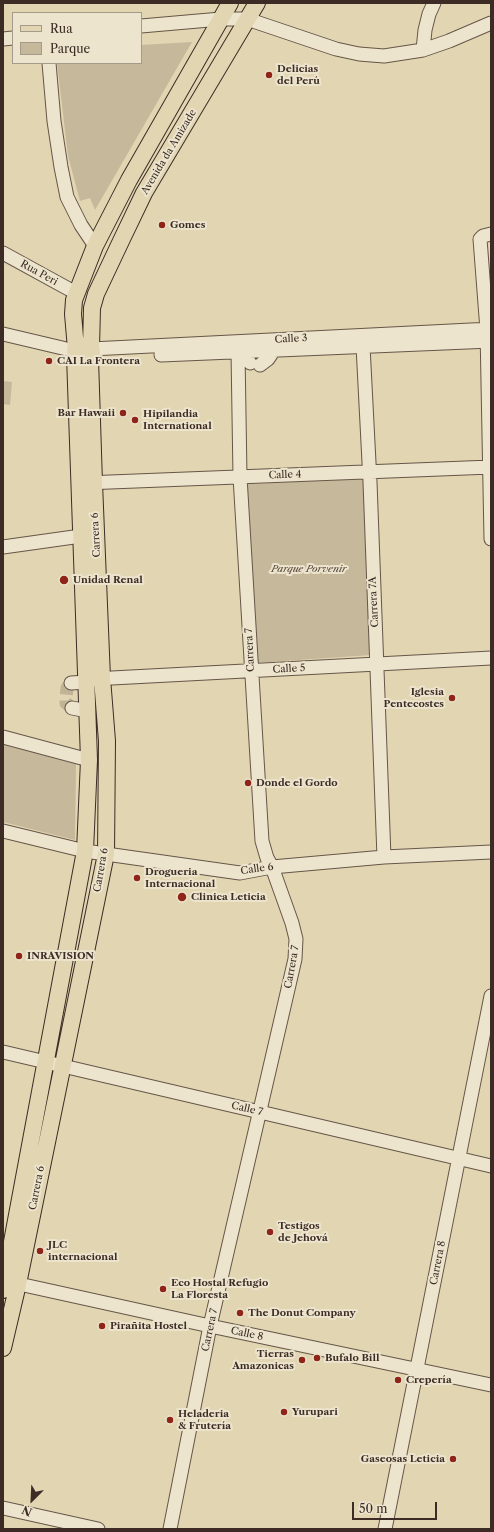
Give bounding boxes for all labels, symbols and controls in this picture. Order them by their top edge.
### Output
legend [12,12,142,64]
text: Rua [50,21,73,36]
text: Parque [50,41,90,56]
place label: Delicias del Perú [277,63,320,86]
marker: Delicias del Perú [264,70,274,80]
street label: Avenida da Amizade [139,107,199,197]
place label: Gomes [170,219,205,231]
marker: Gomes [157,220,167,230]
street label: Rua Peri [18,258,60,288]
street label: Calle 3 [274,332,308,346]
place label: CAI La Frontera [57,355,140,367]
marker: CAI La Frontera [44,356,54,366]
place label: Bar Hawaii [58,407,115,419]
marker: Bar Hawaii [118,408,128,418]
place label: Hipilandia International [143,408,212,432]
marker: Hipilandia International [130,415,140,425]
street label: Calle 4 [268,468,302,482]
street label: Carrera 6 [89,512,103,558]
park label: Parque Porvenir [271,563,347,575]
marker: Unidad Renal [58,574,70,586]
place label: Unidad Renal [73,574,143,586]
street label: Carrera 7A [367,576,381,628]
street label: Carrera 7 [243,628,257,672]
street label: Calle 5 [272,662,306,676]
place label: Iglesia Pentecostes [384,686,444,710]
marker: Iglesia Pentecostes [447,693,457,703]
place label: Donde el Gordo [256,777,338,789]
marker: Donde el Gordo [243,778,253,788]
street label: Carrera 6 [91,847,111,893]
street label: Calle 6 [240,861,274,877]
place label: Drogueria Internacional [145,866,215,890]
marker: Drogueria Internacional [132,873,142,883]
marker: Clinica Leticia [176,891,188,903]
place label: Clinica Leticia [191,891,266,903]
street label: Carrera 7 [282,944,302,990]
place label: INRAVISION [27,950,94,962]
marker: INRAVISION [14,951,24,961]
street label: Calle 7 [230,1100,264,1118]
street label: Carrera 6 [27,1165,47,1211]
place label: Testigos de Jehová [278,1220,328,1244]
marker: Testigos de Jehová [265,1227,275,1237]
place label: JLC internacional [48,1239,118,1262]
street label: Carrera 8 [428,1240,448,1286]
marker: JLC internacional [35,1246,45,1256]
place label: Eco Hostal Refugio La Floresta [171,1277,268,1300]
marker: Eco Hostal Refugio La Floresta [158,1284,168,1294]
street label: Carrera 7 [200,1307,220,1353]
place label: The Donut Company [248,1307,356,1319]
marker: The Donut Company [235,1308,245,1318]
place label: Pirañita Hostel [110,1320,187,1332]
marker: Pirañita Hostel [97,1321,107,1331]
street label: Calle 8 [230,1325,264,1343]
place label: Tierras Amazonicas [232,1348,294,1372]
place label: Bufalo Bill [325,1352,379,1364]
marker: Bufalo Bill [312,1353,322,1363]
marker: Tierras Amazonicas [297,1355,307,1365]
place label: Crepería [406,1374,452,1386]
marker: Crepería [393,1375,403,1385]
place label: Yurupari [292,1406,338,1418]
marker: Yurupari [279,1407,289,1417]
place label: Heladeria & Frutería [178,1408,231,1432]
marker: Heladeria & Frutería [165,1415,175,1425]
place label: Gaseosas Leticia [361,1453,445,1465]
marker: Gaseosas Leticia [448,1454,458,1464]
north arrow [12,1480,52,1520]
scale bar [354,1494,439,1520]
text: 50 m [359,1501,388,1516]
text: N [20,1503,34,1519]

